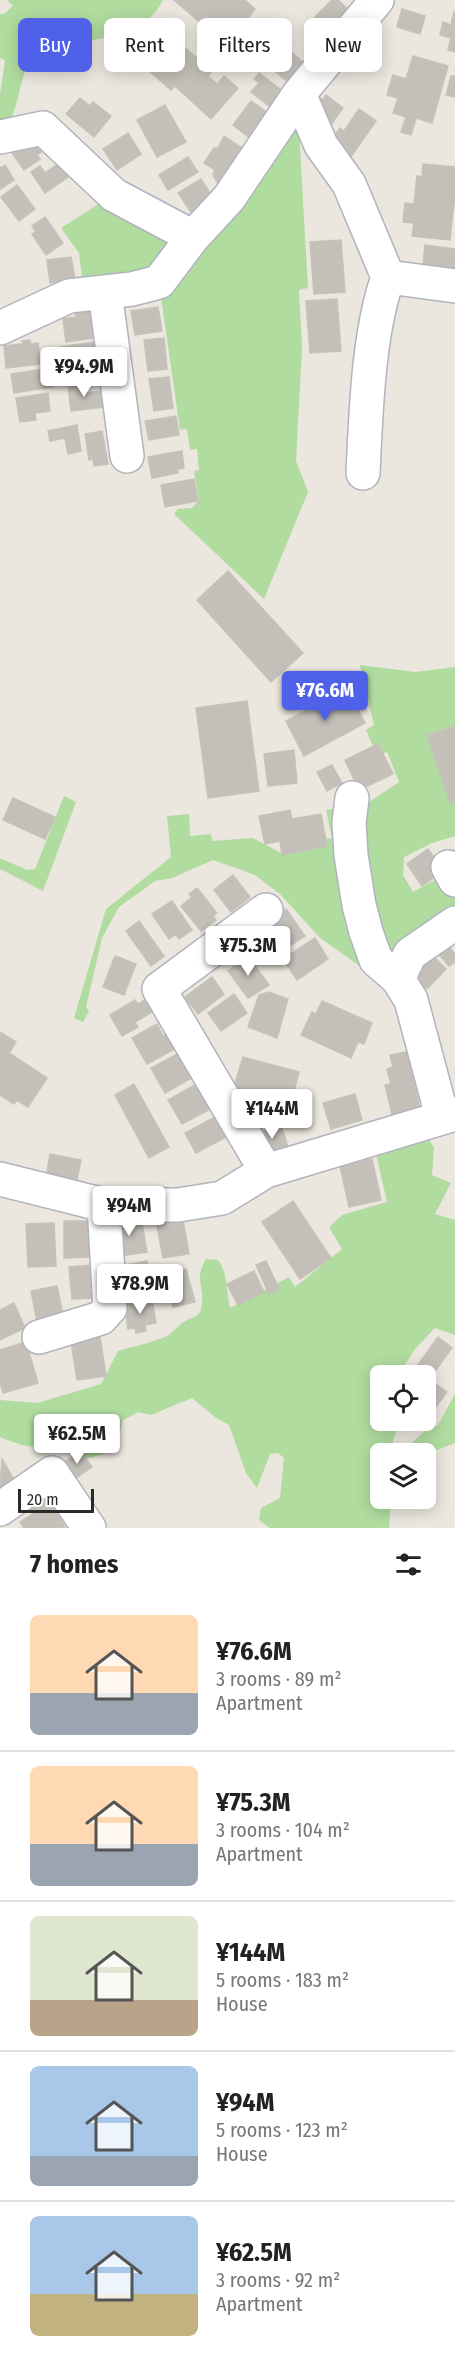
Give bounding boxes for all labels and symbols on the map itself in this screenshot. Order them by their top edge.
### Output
pin: ¥94.9M [35,347,133,398]
pin: ¥76.6M [276,671,374,722]
pin: ¥75.3M [199,926,297,977]
pin: ¥144M [230,1089,314,1140]
pin: ¥94M [93,1186,165,1237]
pin: ¥78.9M [91,1264,189,1315]
pin: ¥62.5M [28,1414,126,1465]
scale bar [18,1486,94,1514]

